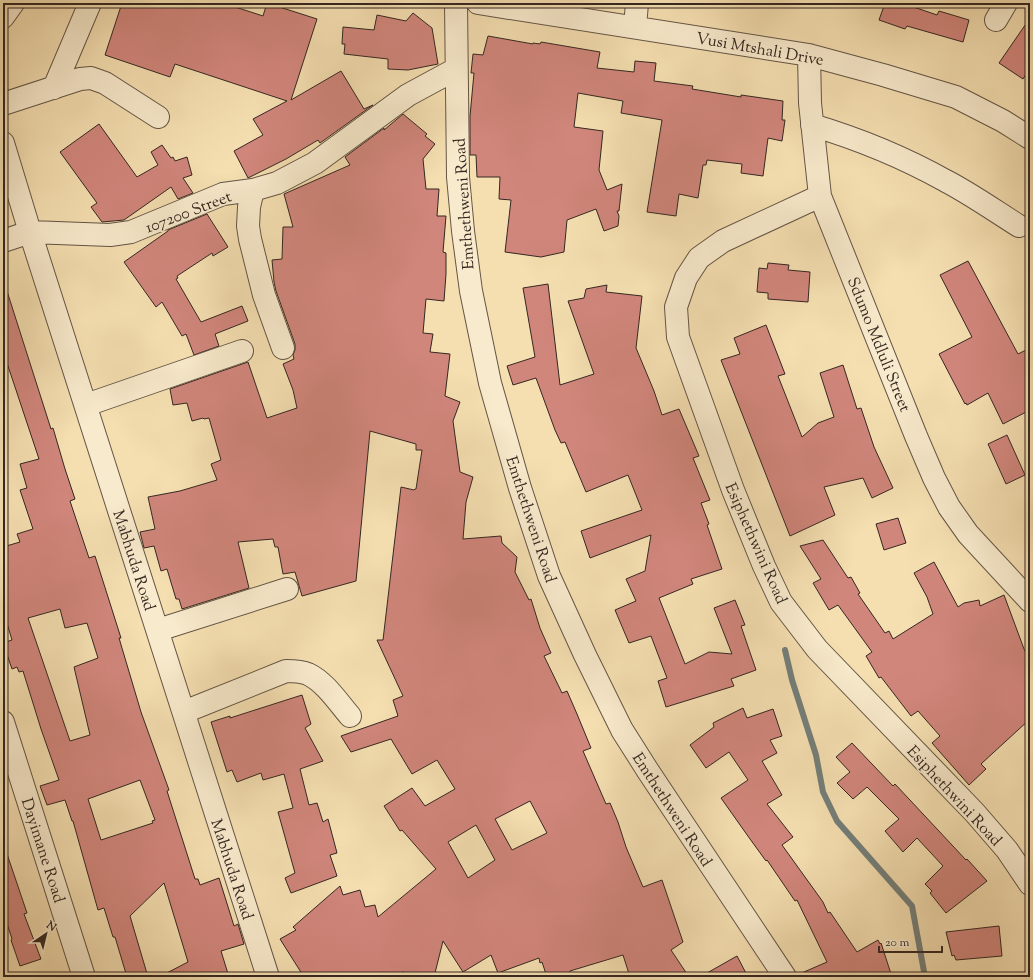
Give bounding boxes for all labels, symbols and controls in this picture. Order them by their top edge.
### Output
street label: Vusi Mtshali Drive [694,28,825,73]
street label: Emthethweni Road [449,137,482,270]
street label: 107200 Street [142,186,236,240]
street label: Sdumo Mdluli Street [840,274,915,416]
street label: Emthethweni Road [498,454,561,586]
street label: Esiphethwini Road [718,480,792,608]
street label: Mabhuda Road [105,507,160,614]
street label: Esiphethwini Road [900,741,1006,852]
street label: Emthethweni Road [625,749,716,872]
street label: Dayimane Road [14,795,69,906]
street label: Mabhuda Road [203,816,258,923]
north arrow [26,914,66,954]
text: N [42,917,60,936]
scale bar [879,928,942,954]
text: 20 m [885,934,910,952]

